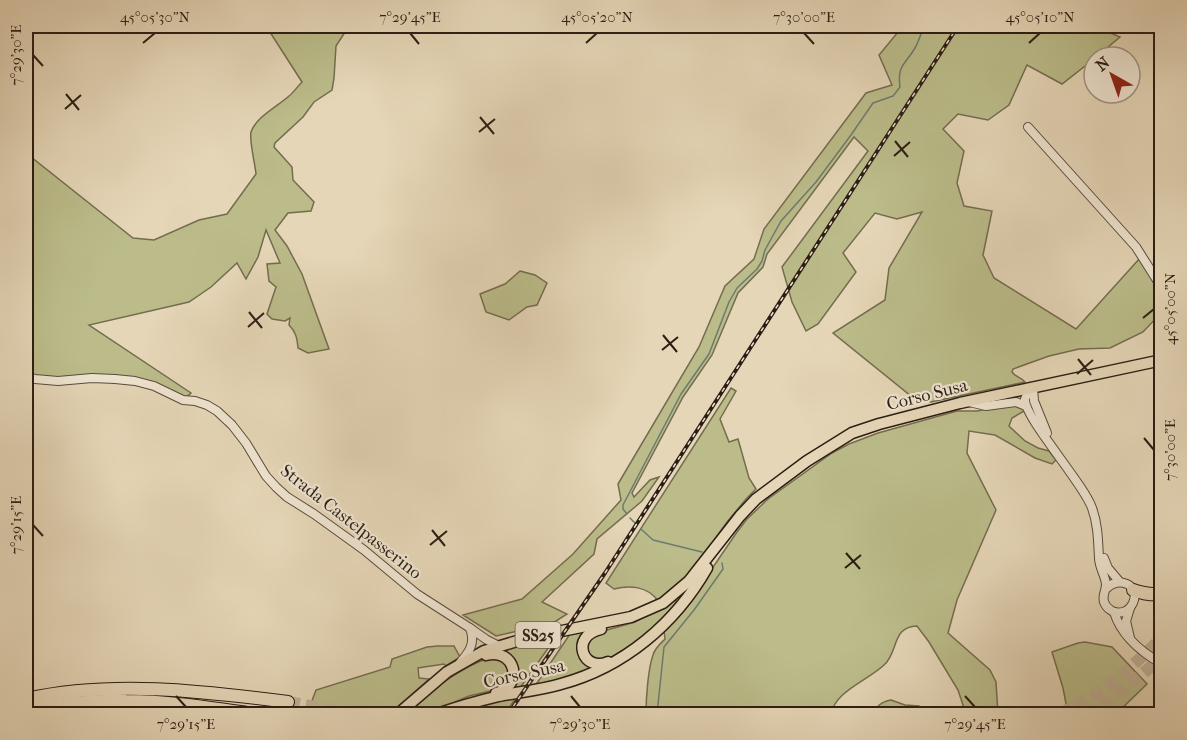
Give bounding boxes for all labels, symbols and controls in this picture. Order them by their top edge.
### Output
text: 45°05'30"N [120,8,191,26]
text: 7°29'45"E [379,8,441,26]
text: 45°05'20"N [561,8,633,26]
text: 7°30'00"E [773,8,835,26]
text: 45°05'10"N [1005,8,1075,26]
text: 7°29'30"E [7,25,25,85]
north arrow [1082,45,1142,105]
text: N [1092,52,1114,75]
text: 45°05'00"N [1161,272,1179,345]
street label: Corso Susa [884,375,970,415]
text: 7°30'00"E [1161,419,1179,481]
street label: Strada Castelpasserino [276,460,426,584]
text: 7°29'15"E [7,496,25,554]
road number: SS25 [516,622,560,648]
street label: Corso Susa [481,655,567,693]
text: 7°29'15"E [157,715,215,733]
text: 7°29'30"E [550,715,610,733]
text: 7°29'45"E [944,715,1006,733]

